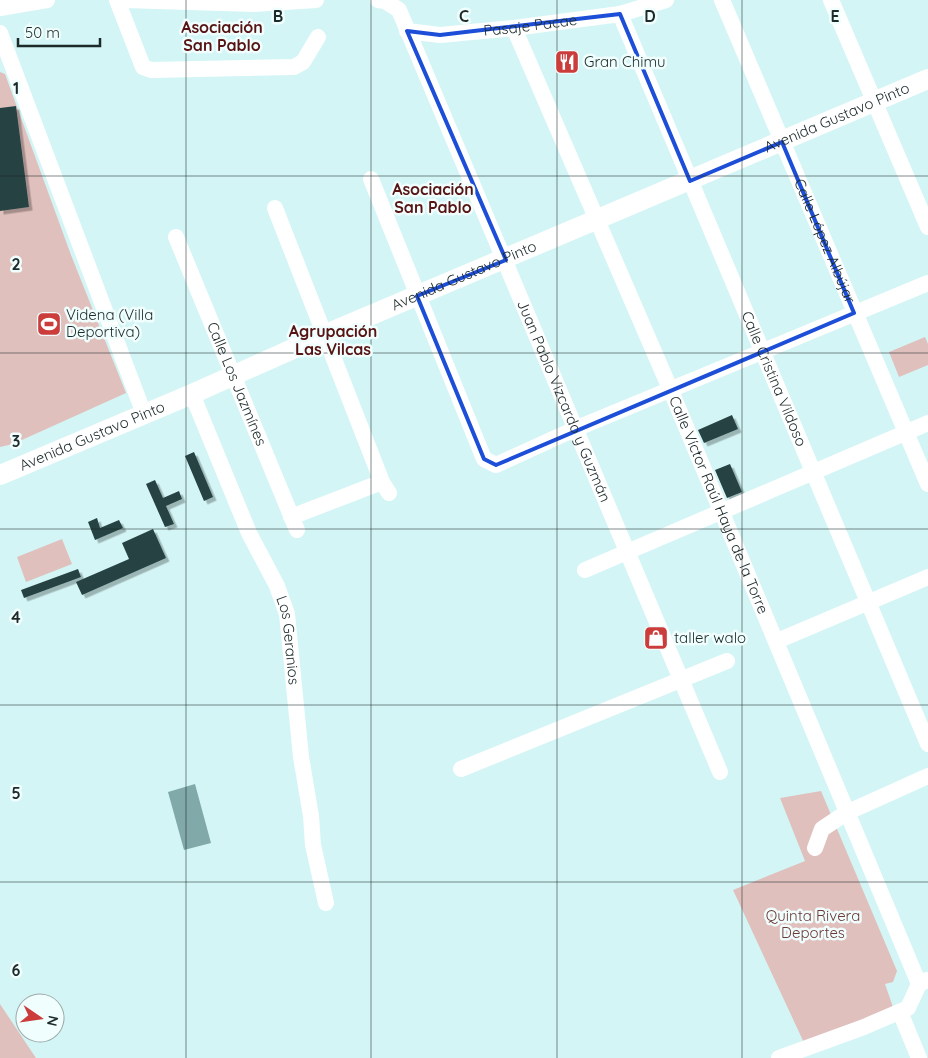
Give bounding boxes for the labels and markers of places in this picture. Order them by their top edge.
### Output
restaurant icon: Gran Chimu [554,49,580,75]
place label: Gran Chimu [584,52,666,71]
place label: Videna (Villa Deportiva) [66,305,153,341]
sports icon: Videna (Villa Deportiva) [36,311,62,337]
shop icon: taller walo [643,625,669,651]
place label: taller walo [674,628,746,647]

